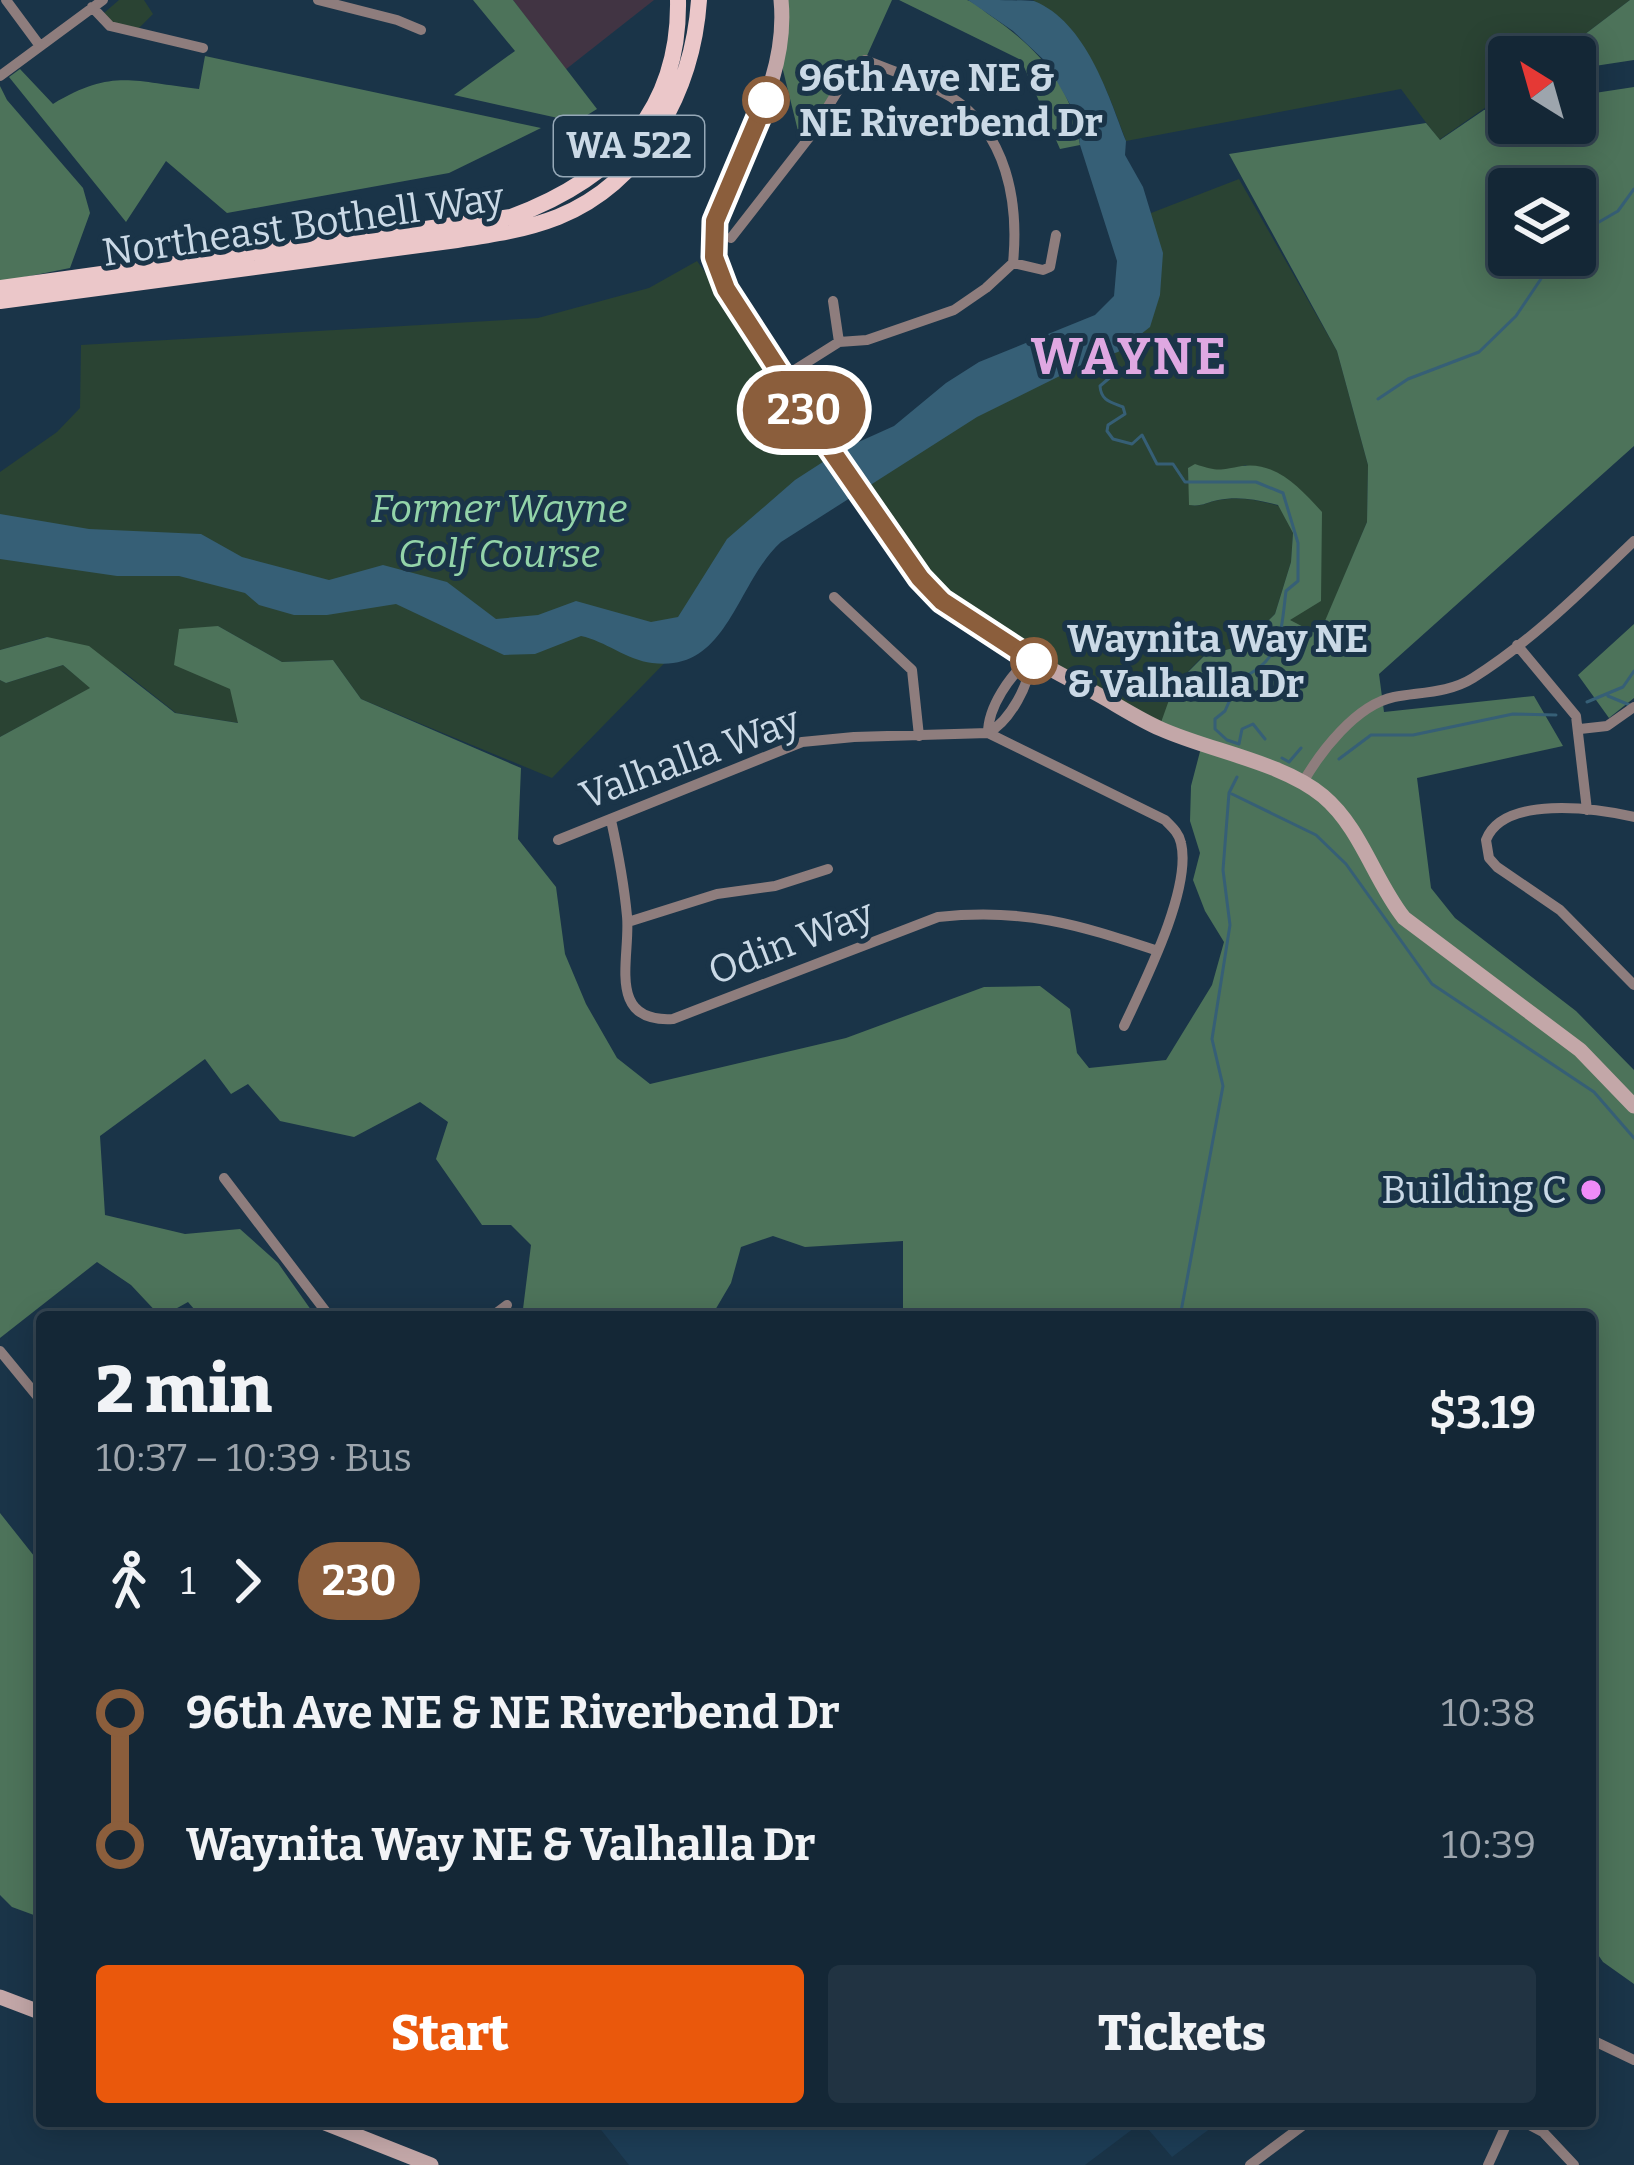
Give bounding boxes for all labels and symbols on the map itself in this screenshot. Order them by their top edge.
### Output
north arrow [1488,36,1596,144]
place label: 96th Ave NE & NE Riverbend Dr [799,55,1103,146]
marker: 96th Ave NE & NE Riverbend Dr [744,78,788,122]
road number: WA 522 [554,116,704,176]
street label: Northeast Bothell Way [99,174,507,276]
district label: WAYNE [1031,326,1229,388]
line badge: 230 [735,371,873,449]
park label: Former Wayne Golf Course [371,486,627,577]
place label: Waynita Way NE & Valhalla Dr [1067,616,1368,707]
marker: Waynita Way NE & Valhalla Dr [1012,639,1056,683]
street label: Valhalla Way [574,697,806,819]
street label: Odin Way [702,889,881,995]
place label: Building C [1381,1167,1567,1213]
marker: Building C [1578,1177,1604,1203]

